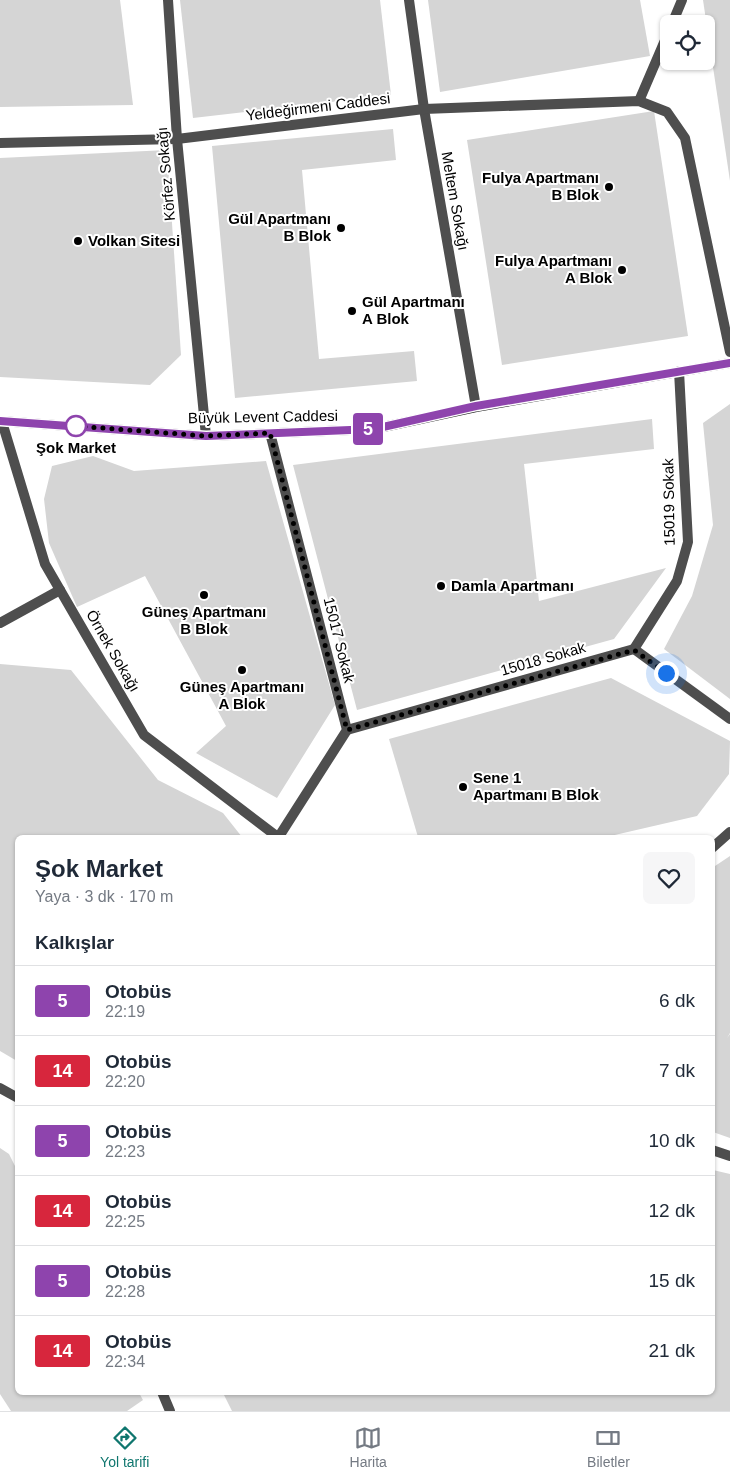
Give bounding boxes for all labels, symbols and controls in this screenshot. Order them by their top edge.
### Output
map controls [660,15,715,70]
button: locate [660,15,715,70]
street label: Yeldeğirmeni Caddesi [245,89,391,124]
street label: Körfez Sokağı [153,126,178,222]
street label: Meltem Sokağı [438,150,473,252]
place label: Fulya Apartmanı B Blok [482,169,600,203]
marker: Fulya Apartmanı B Blok [603,181,615,193]
place label: Gül Apartmanı B Blok [228,210,332,244]
marker: Gül Apartmanı B Blok [335,222,347,234]
place label: Volkan Sitesi [88,232,180,249]
marker: Volkan Sitesi [72,235,84,247]
place label: Fulya Apartmanı A Blok [495,252,613,286]
marker: Fulya Apartmanı A Blok [616,264,628,276]
place label: Gül Apartmanı A Blok [362,293,465,327]
marker: Gül Apartmanı A Blok [346,305,358,317]
street label: Büyük Levent Caddesi [188,407,338,426]
line badge: 5 [352,413,384,445]
marker: Şok Market [65,415,87,437]
text: 5 [363,419,373,439]
place label: Şok Market [36,439,116,456]
street label: 15019 Sokak [659,458,678,546]
place label: Damla Apartmanı [451,577,574,594]
marker: Damla Apartmanı [435,580,447,592]
marker: Güneş Apartmanı B Blok [198,589,210,601]
street label: 15017 Sokak [321,595,358,685]
place label: Güneş Apartmanı B Blok [142,603,266,637]
street label: Örnek Sokağı [83,607,144,695]
street label: 15018 Sokak [498,638,588,679]
your location [654,661,679,686]
marker: Güneş Apartmanı A Blok [236,664,248,676]
place label: Güneş Apartmanı A Blok [180,678,304,712]
place label: Sene 1 Apartmanı B Blok [473,769,600,803]
marker: Sene 1 Apartmanı B Blok [457,781,469,793]
button: heart [643,852,695,904]
text: Şok Market [35,855,163,882]
text: Yaya · 3 dk · 170 m [35,888,173,905]
text: Kalkışlar [35,932,114,953]
text: Otobüs [105,981,172,1002]
text: 6 dk [659,990,695,1011]
text: 5 [57,991,68,1011]
text: 22:19 [105,1003,145,1020]
text: Otobüs [105,1051,172,1072]
text: 7 dk [659,1060,695,1081]
text: 14 [52,1061,73,1081]
text: 22:20 [105,1073,145,1090]
text: Otobüs [105,1121,172,1142]
text: 10 dk [649,1130,695,1151]
text: 5 [57,1131,68,1151]
text: 22:23 [105,1143,145,1160]
text: Otobüs [105,1191,172,1212]
text: 12 dk [649,1200,695,1221]
text: 14 [52,1201,73,1221]
text: 22:25 [105,1213,145,1230]
text: Otobüs [105,1261,172,1282]
text: 15 dk [649,1270,695,1291]
text: 5 [57,1271,68,1291]
text: 22:28 [105,1283,145,1300]
text: Otobüs [105,1331,172,1352]
text: 21 dk [649,1340,695,1361]
text: 14 [52,1341,73,1361]
text: 22:34 [105,1353,145,1370]
tab: Yol tarifi [100,1424,149,1470]
tab: Harita [350,1424,387,1470]
tab: Biletler [587,1424,630,1470]

